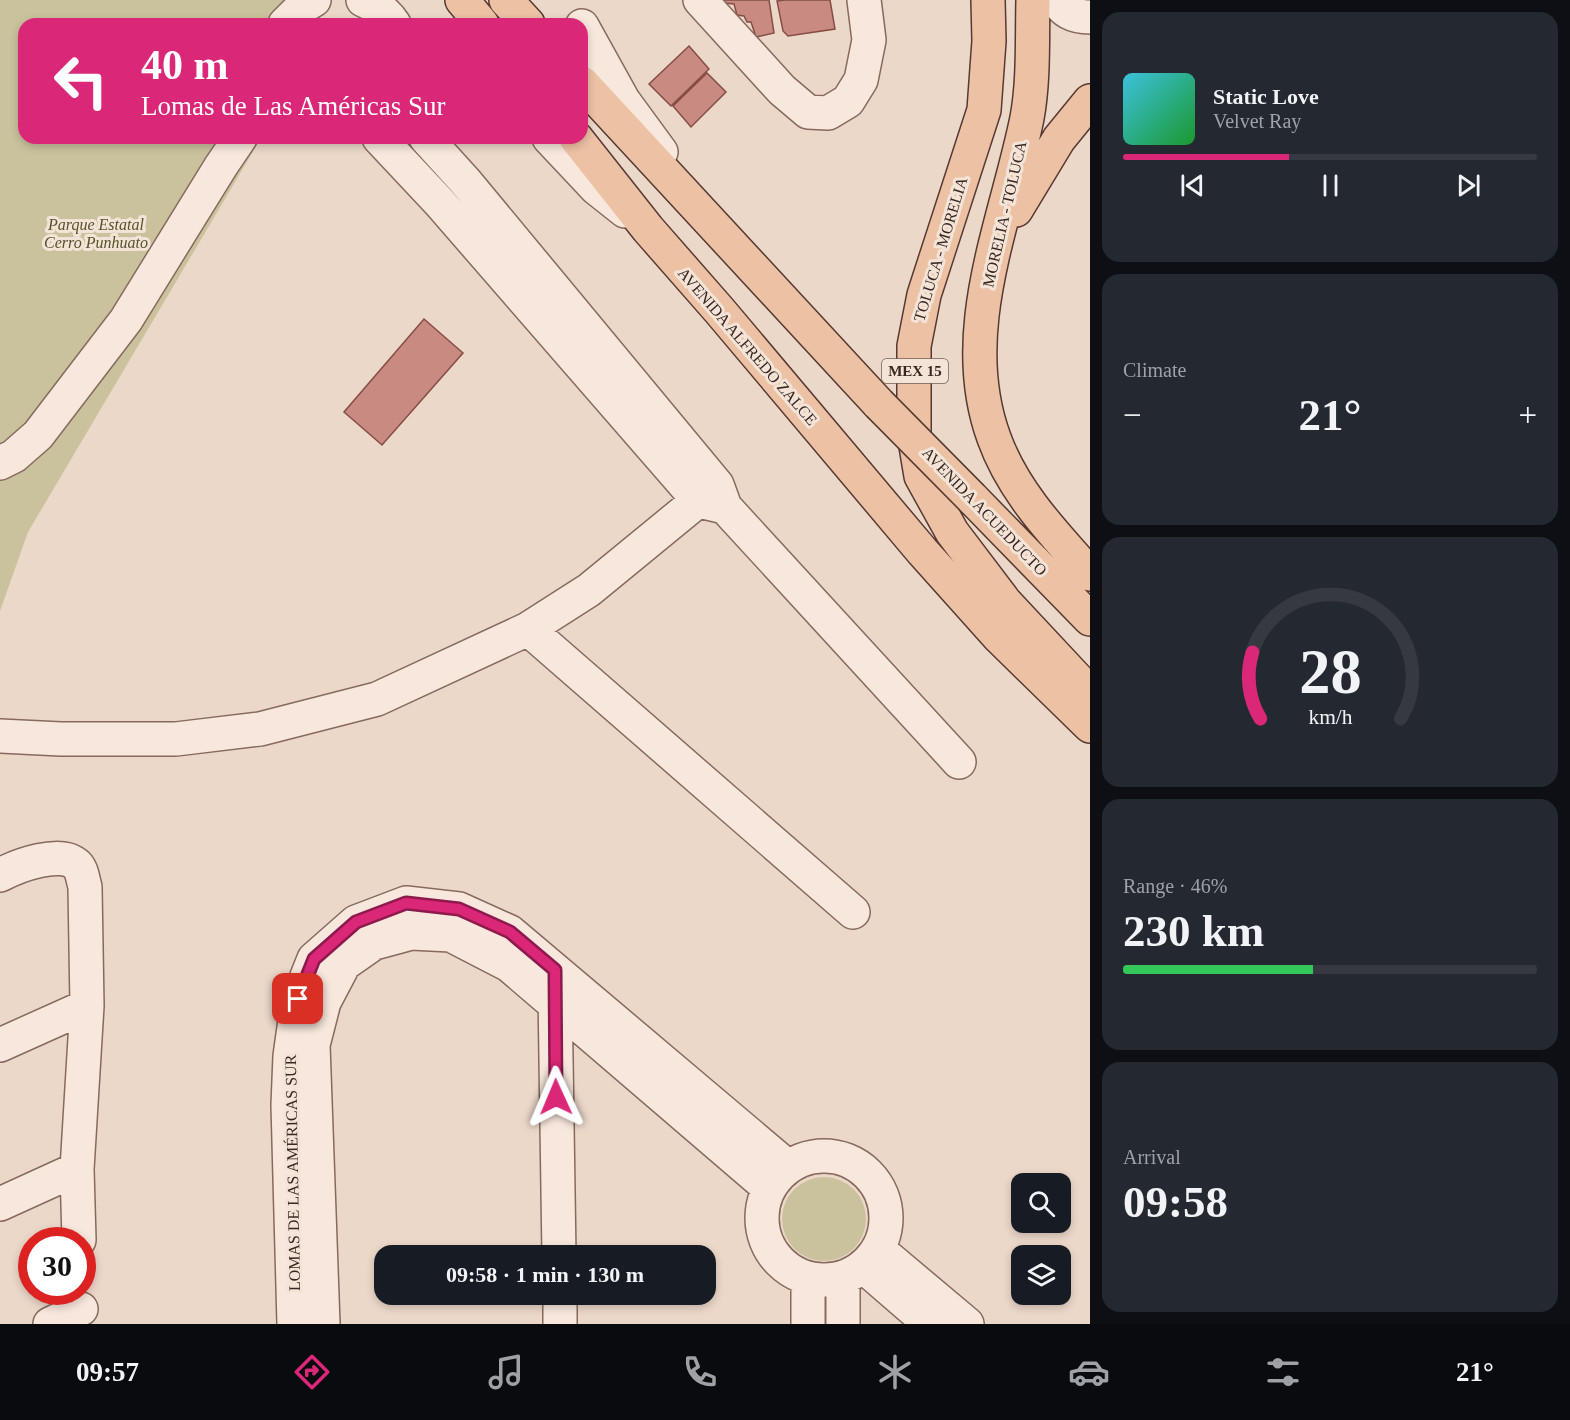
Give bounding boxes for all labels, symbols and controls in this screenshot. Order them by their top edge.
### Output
icon: left [42,42,120,120]
text: 40 m [141,42,229,88]
text: Static Love [1213,84,1319,109]
text: Lomas de Las Américas Sur [141,91,445,121]
text: Velvet Ray [1213,110,1301,132]
street label: MORELIA - TOLUCA [979,139,1030,289]
icon: previous [1176,169,1209,202]
icon: pause [1314,169,1347,202]
icon: next [1452,169,1485,202]
street label: TOLUCA - MORELIA [910,175,971,323]
park label: Parque Estatal Cerro Punhuato [44,216,148,251]
street label: AVENIDA ALFREDO ZALCE [675,264,820,428]
road number: MEX 15 [882,359,948,383]
text: Climate [1123,359,1186,381]
text: 21° [1299,390,1362,440]
text: − [1123,397,1142,433]
text: + [1518,397,1537,433]
street label: AVENIDA ACUEDUCTO [919,444,1050,579]
text: 28 [1299,637,1361,706]
text: km/h [1308,705,1352,729]
text: Range · 46% [1123,875,1227,897]
text: 230 km [1123,906,1264,956]
pin [272,973,323,1024]
icon: arrive [281,982,314,1015]
street label: LOMAS DE LAS AMÉRICAS SUR [281,1054,303,1291]
position arrow [524,1065,588,1129]
text: Arrival [1123,1146,1181,1168]
map controls [1011,1173,1071,1305]
button: search [1011,1173,1071,1233]
text: 09:58 [1123,1177,1228,1227]
speed limit sign: 30 [18,1227,96,1305]
button: layers [1011,1245,1071,1305]
text: 09:58 · 1 min · 130 m [446,1262,644,1287]
icon: directions [291,1351,333,1393]
icon: music [485,1351,527,1393]
icon: phone [679,1351,721,1393]
icon: climate [874,1351,916,1393]
icon: car [1068,1351,1110,1393]
icon: filters [1262,1351,1304,1393]
text: 09:57 [76,1357,139,1387]
text: 21° [1456,1357,1494,1387]

